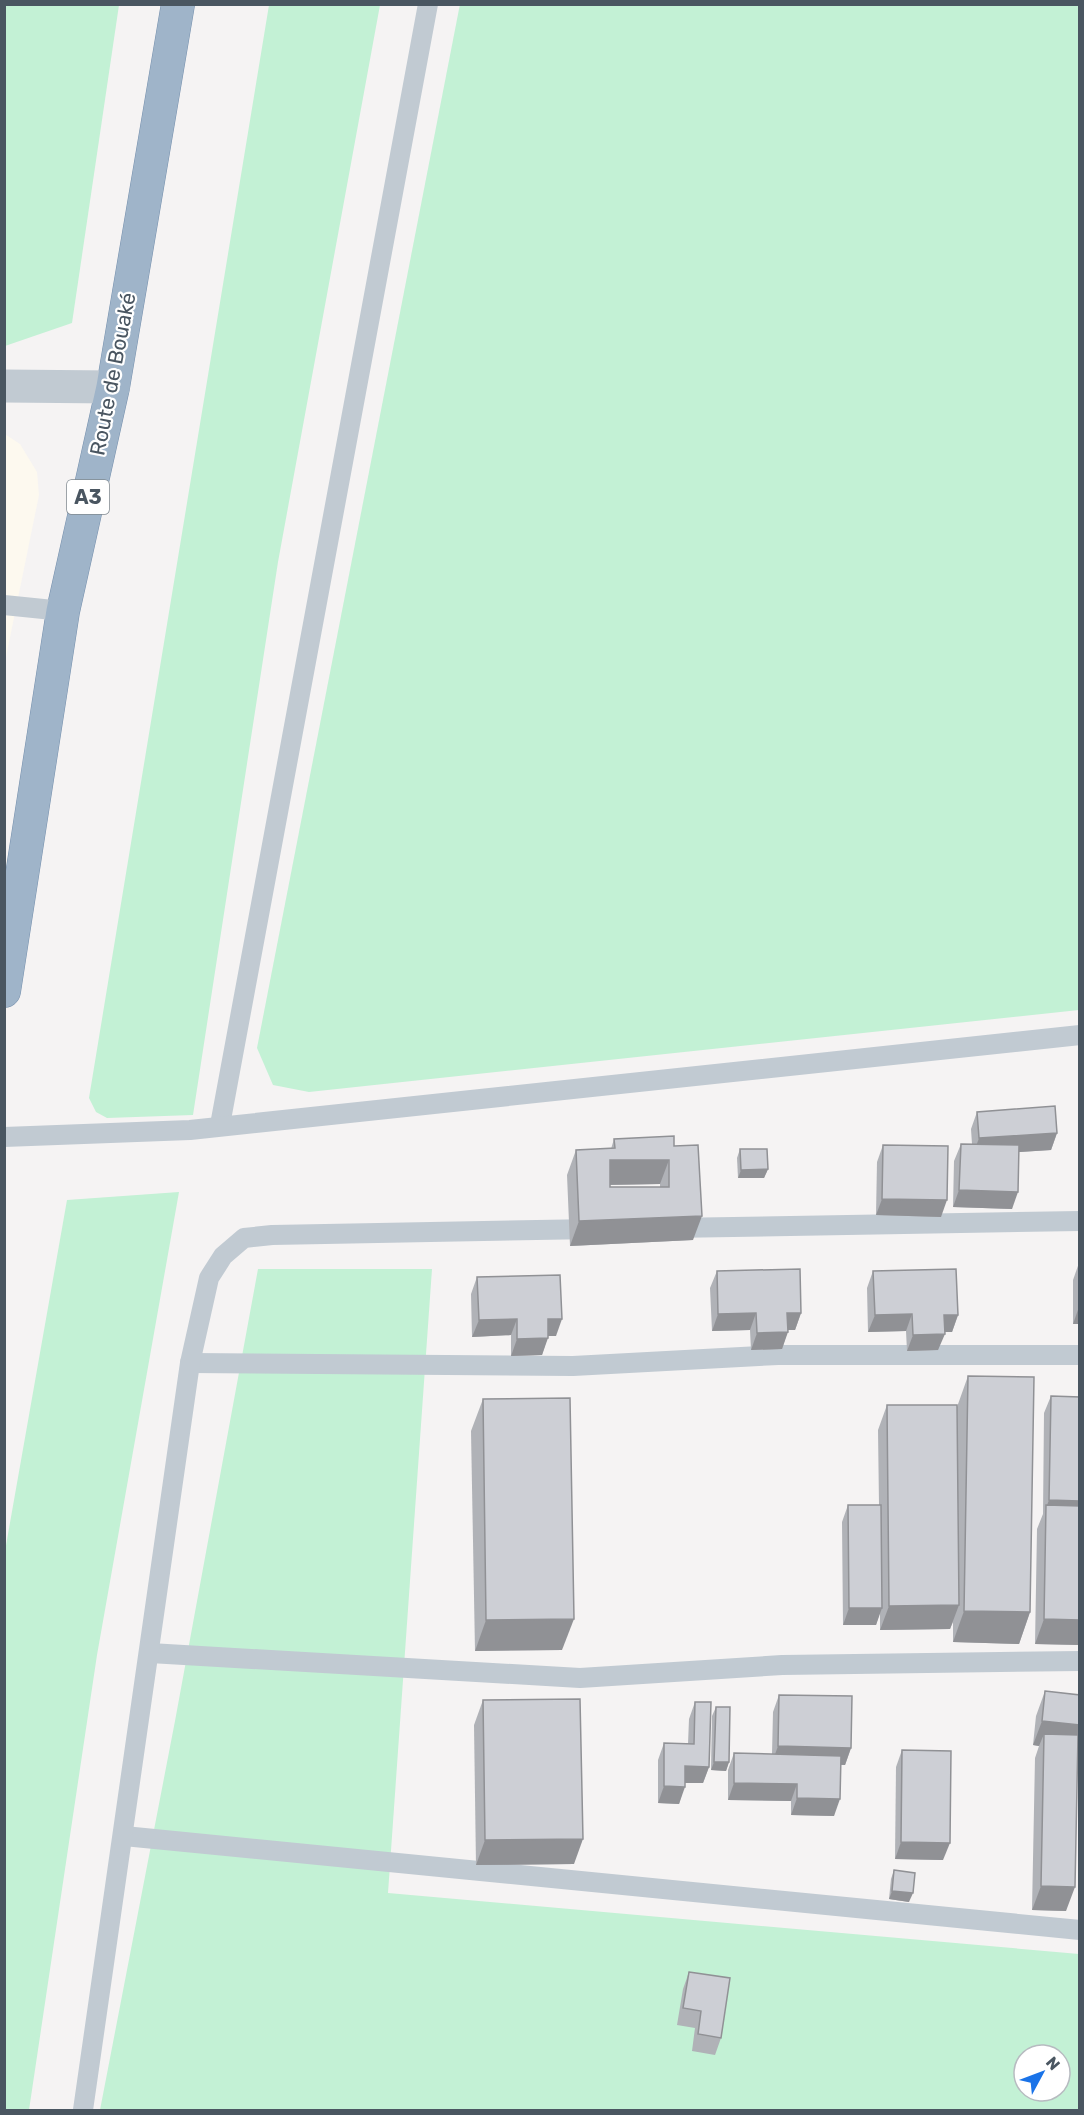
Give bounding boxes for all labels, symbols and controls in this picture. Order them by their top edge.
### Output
street label: Route de Bouaké [84,290,141,457]
road number: A3 [67,480,109,514]
north arrow [1012,2043,1072,2103]
text: N [1042,2053,1064,2074]

